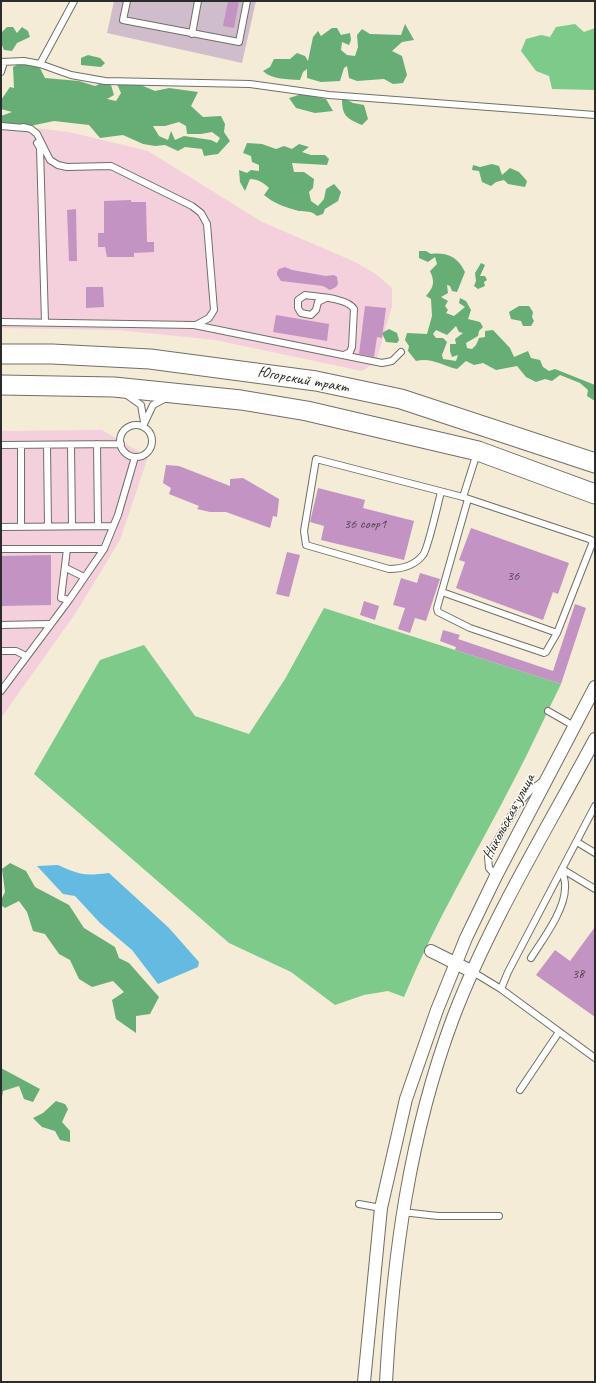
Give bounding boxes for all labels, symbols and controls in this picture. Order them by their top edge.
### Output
street label: Югорский тракт [256,363,350,397]
house number: 36 соор1 [344,516,386,532]
house number: 36 [507,568,519,584]
street label: Никольская улица [478,771,540,863]
house number: 38 [572,966,584,982]

